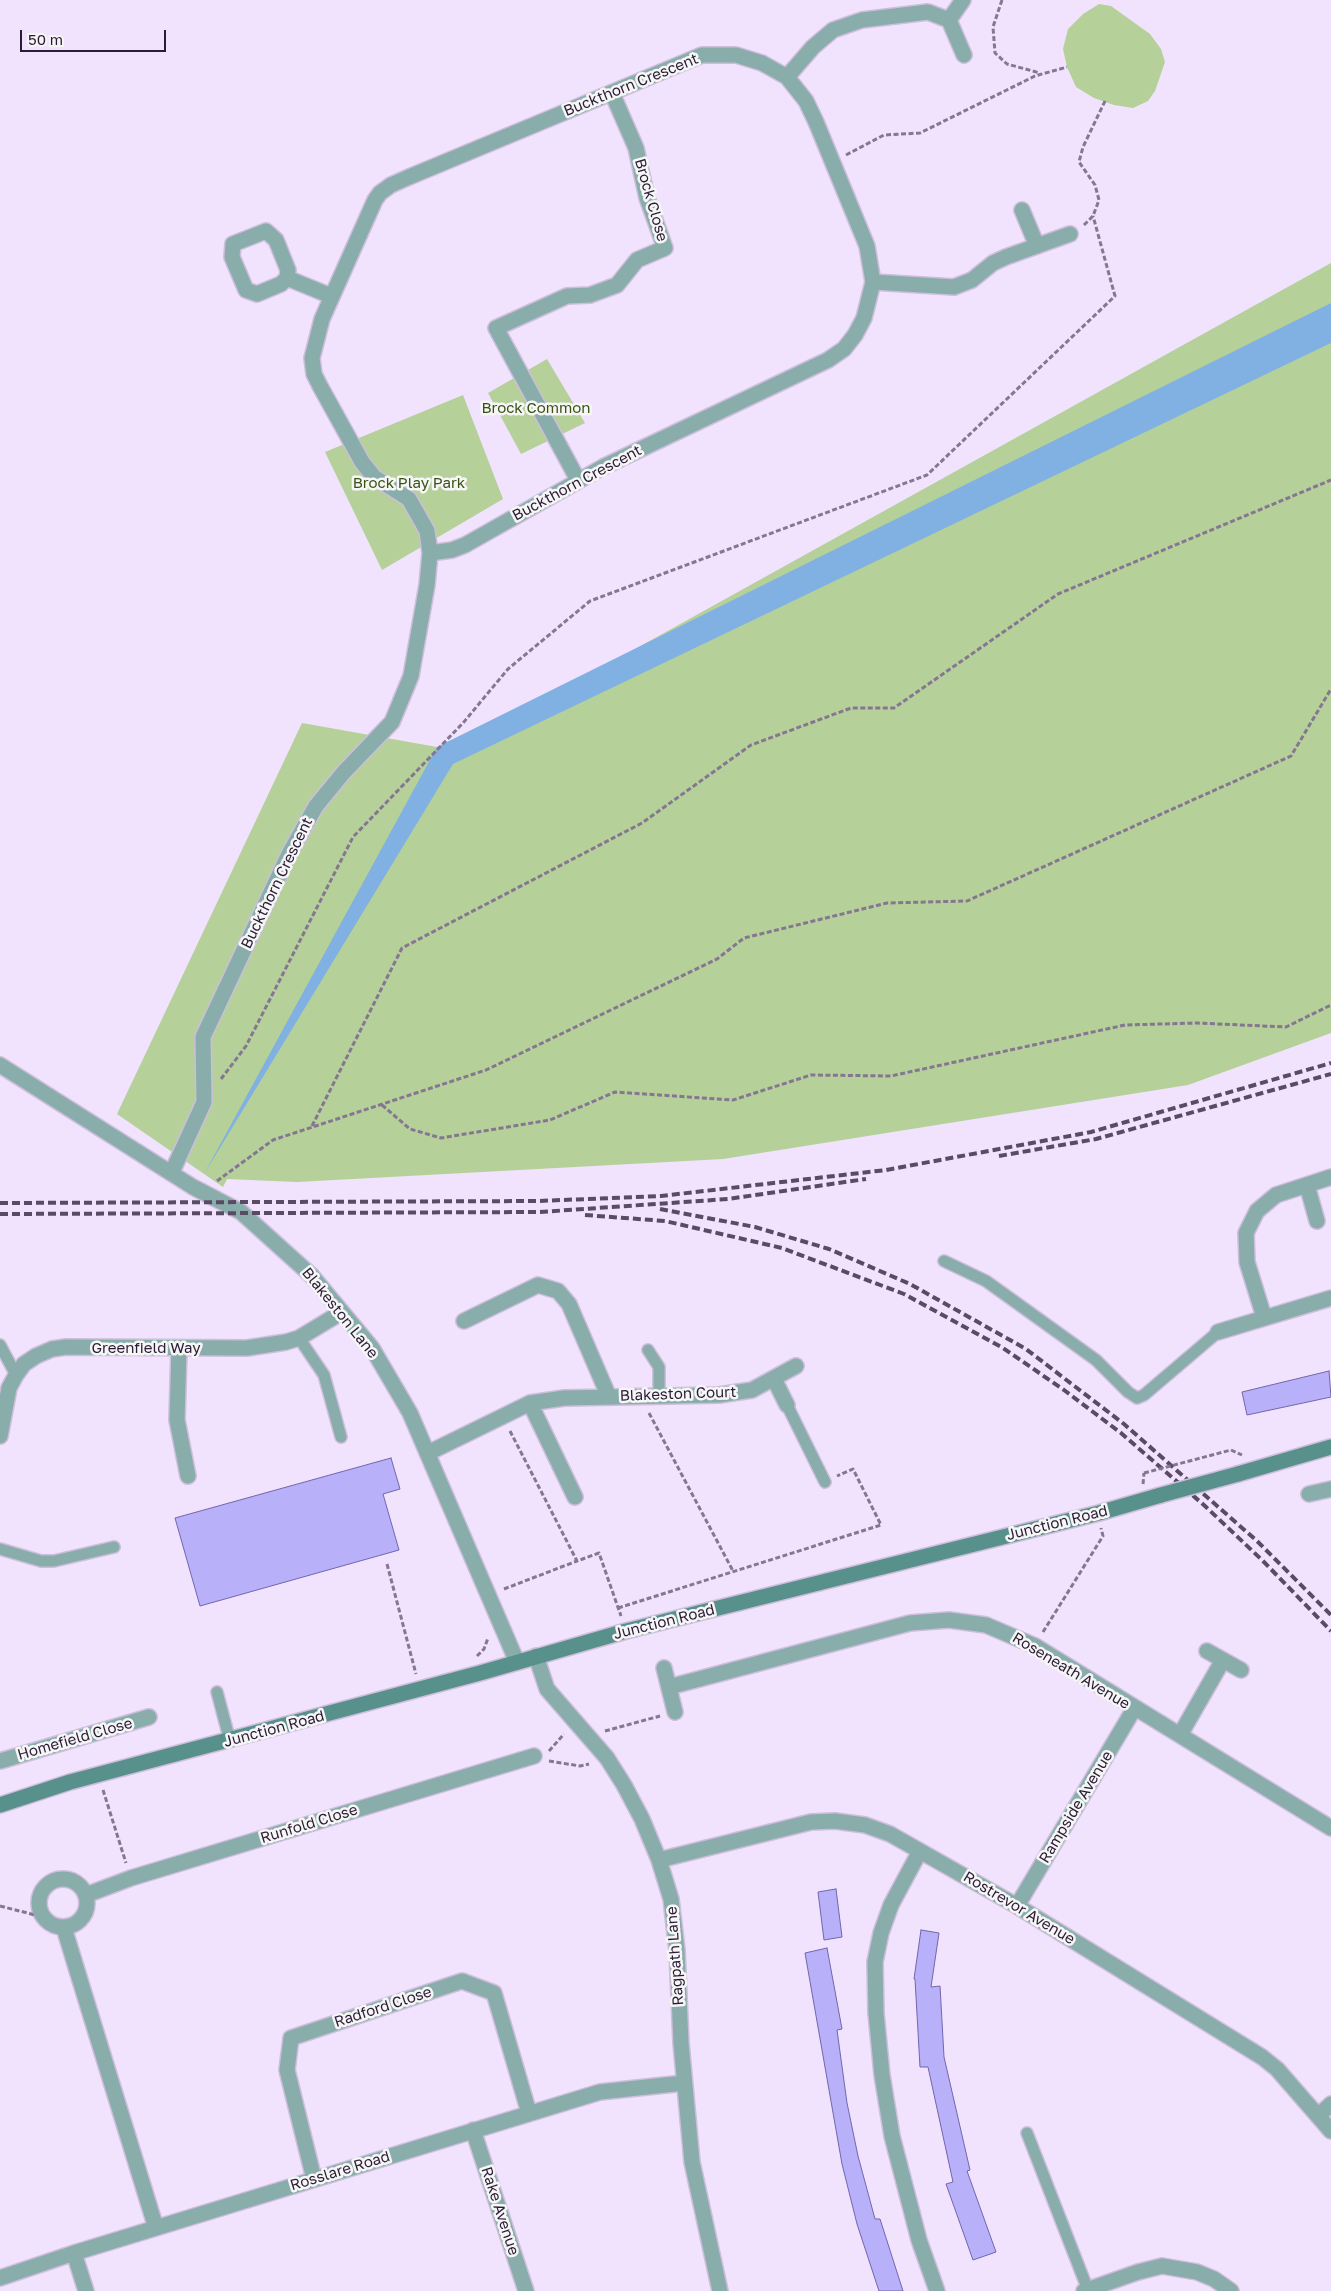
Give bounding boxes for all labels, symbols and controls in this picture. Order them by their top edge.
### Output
scale bar [22,20,169,52]
text: 50 m [28,30,63,48]
street label: Buckthorn Crescent [561,50,701,120]
street label: Brock Close [631,156,671,244]
park label: Brock Common [481,399,591,417]
street label: Buckthorn Crescent [509,441,645,525]
park label: Brock Play Park [353,474,465,492]
street label: Buckthorn Crescent [237,815,317,951]
street label: Blakeston Lane [298,1264,382,1362]
street label: Greenfield Way [91,1339,201,1357]
street label: Blakeston Court [619,1383,737,1405]
street label: Junction Road [1005,1502,1109,1544]
street label: Junction Road [612,1601,716,1643]
street label: Roseneath Avenue [1009,1629,1133,1713]
street label: Junction Road [222,1707,326,1751]
street label: Homefield Close [16,1714,134,1764]
street label: Rampside Avenue [1035,1748,1117,1866]
street label: Runfold Close [258,1801,360,1847]
street label: Rostrevor Avenue [960,1868,1078,1948]
street label: Ragpath Lane [663,1906,687,2006]
street label: Radford Close [332,1983,434,2031]
street label: Rosslare Road [288,2147,392,2195]
street label: Rake Avenue [477,2164,523,2258]

